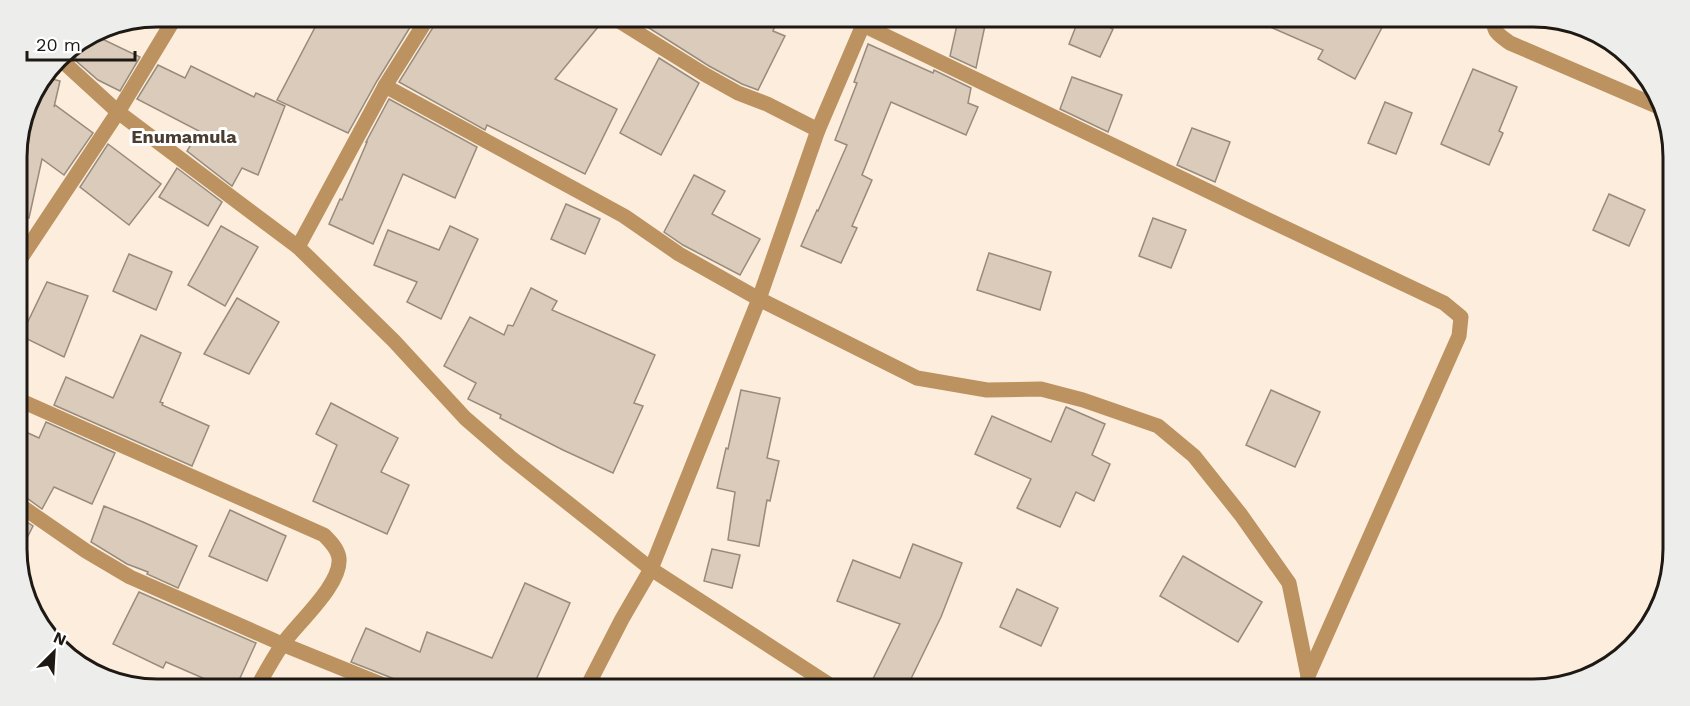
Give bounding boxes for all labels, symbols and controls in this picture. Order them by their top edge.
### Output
scale bar [27,24,135,62]
text: 20 m [36,34,81,55]
district label: Enumamula [131,126,237,147]
north arrow [24,622,84,682]
text: N [51,628,69,650]

